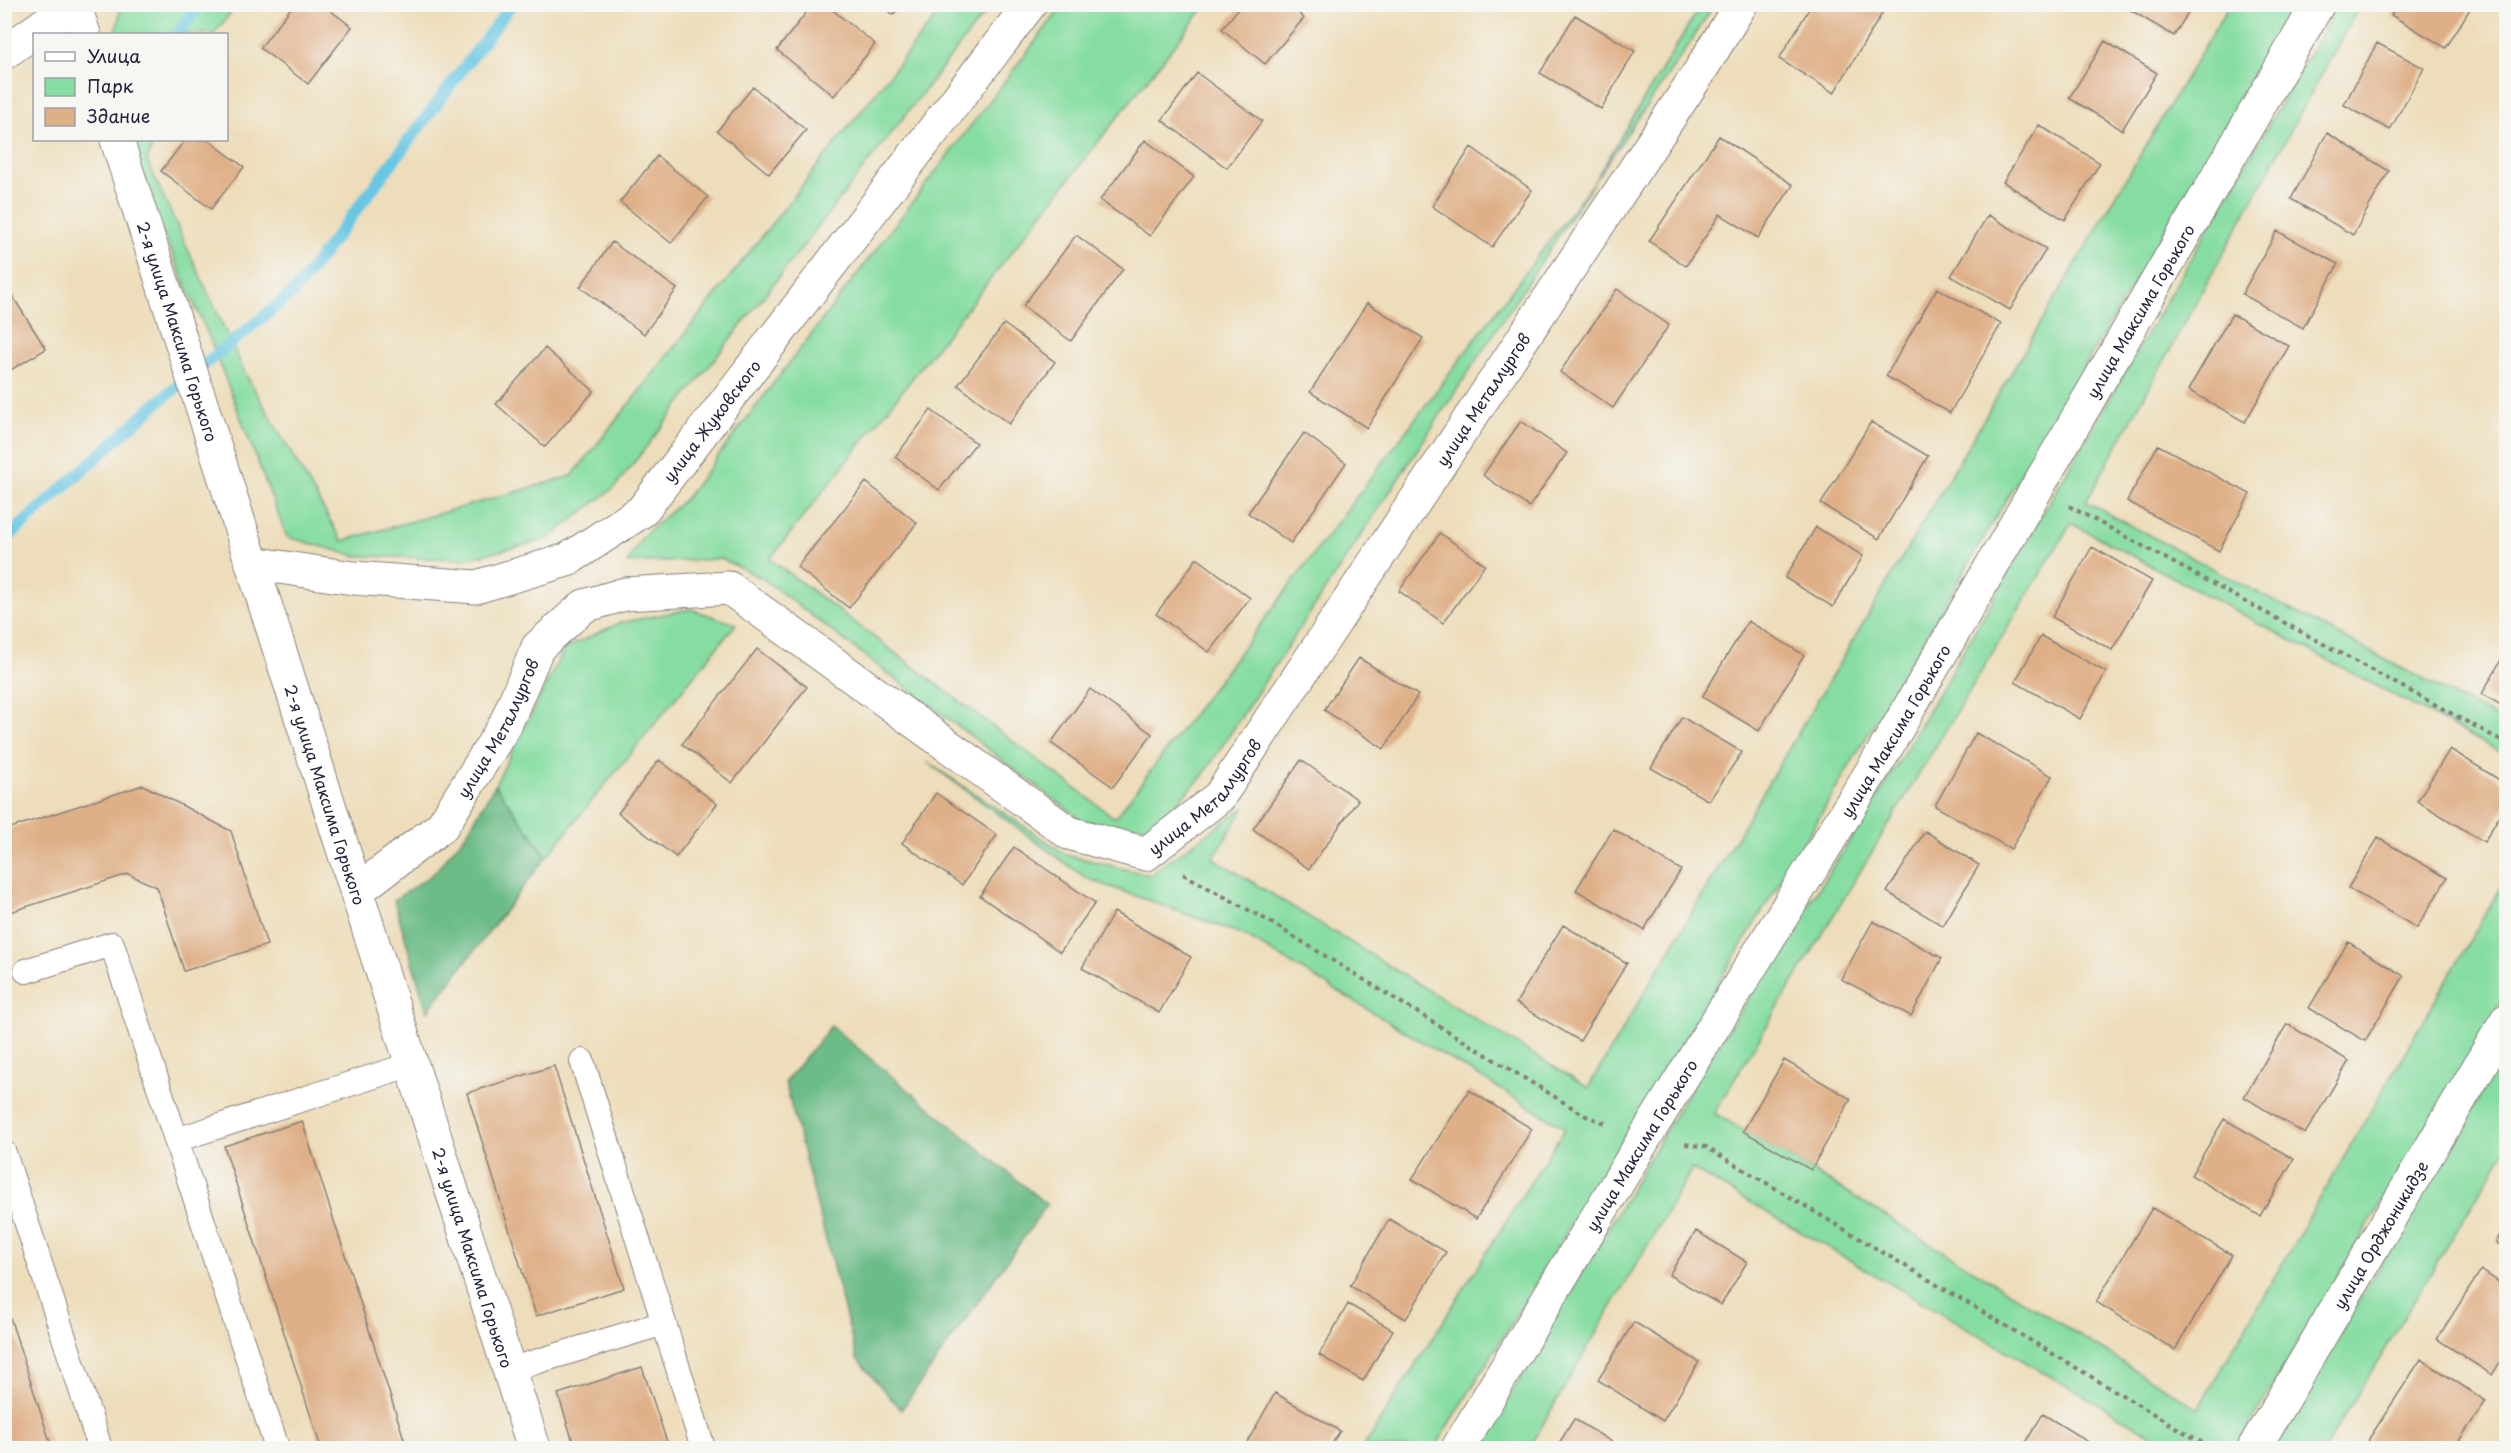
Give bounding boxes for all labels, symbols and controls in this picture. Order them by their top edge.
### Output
legend [33,33,228,141]
text: Улица [87,42,141,69]
text: Парк [87,72,134,99]
text: Здание [87,102,150,129]
street label: 2-я улица Максима Горького [132,218,224,445]
street label: улица Максима Горького [2080,219,2200,402]
street label: улица Металлургов [1430,328,1535,470]
street label: улица Жуковского [657,354,766,487]
street label: улица Максима Горького [1834,640,1956,822]
street label: улица Металлургов [451,654,544,802]
street label: 2-я улица Максима Горького [279,681,372,908]
street label: улица Металлургов [1143,734,1266,860]
street label: улица Максима Горького [1579,1054,1703,1236]
street label: 2-я улица Максима Горького [427,1144,520,1371]
street label: улица Орджоникидзе [2327,1155,2433,1313]

